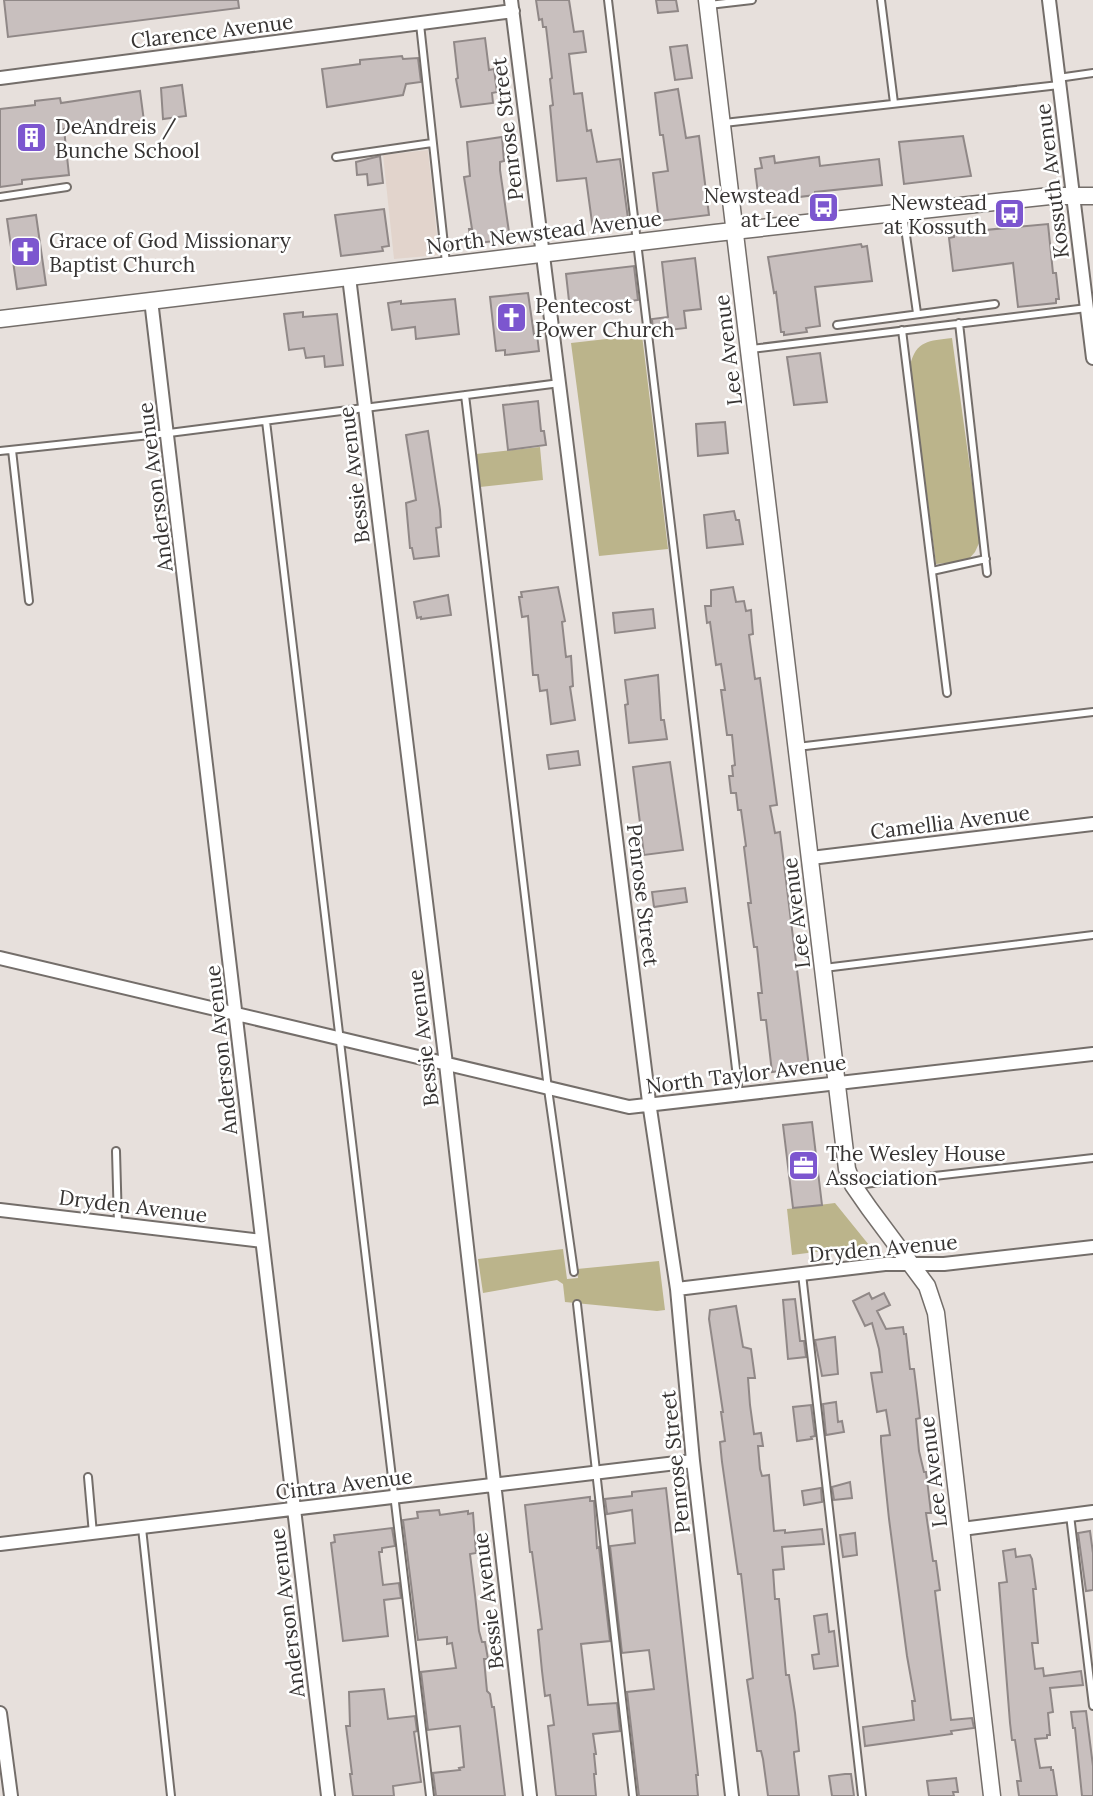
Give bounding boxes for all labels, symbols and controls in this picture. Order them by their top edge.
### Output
street label: Clarence Avenue [129,8,295,54]
street label: Penrose Street [485,55,529,202]
street label: Kossuth Avenue [1029,102,1075,260]
place label: DeAndreis / Bunche School [55,113,200,164]
building icon: DeAndreis / Bunche School [15,121,49,155]
place label: Newstead at Lee [704,182,800,233]
place label: Newstead at Kossuth [884,189,987,240]
bus stop icon: Newstead at Lee [806,190,840,224]
bus stop icon: Newstead at Kossuth [993,197,1027,231]
street label: North Newstead Avenue [425,204,663,260]
place label: Grace of God Missionary Baptist Church [49,227,291,278]
church icon: Grace of God Missionary Baptist Church [9,235,43,269]
place label: Pentecost Power Church [535,292,675,343]
street label: Lee Avenue [708,293,748,407]
church icon: Pentecost Power Church [495,300,529,334]
street label: Anderson Avenue [131,401,179,574]
street label: Bessie Avenue [332,405,376,545]
street label: Camellia Avenue [869,799,1031,845]
street label: Penrose Street [621,822,665,969]
street label: Lee Avenue [776,856,816,970]
street label: Anderson Avenue [199,964,243,1137]
street label: Bessie Avenue [401,968,445,1108]
street label: North Taylor Avenue [644,1048,848,1100]
place label: The Wesley House Association [825,1140,1006,1191]
office icon: The Wesley House Association [786,1148,820,1182]
street label: Dryden Avenue [57,1183,209,1229]
street label: Dryden Avenue [807,1228,959,1268]
street label: Penrose Street [654,1388,696,1535]
street label: Lee Avenue [913,1415,953,1529]
street label: Cintra Avenue [274,1462,414,1506]
street label: Anderson Avenue [263,1527,311,1700]
street label: Bessie Avenue [466,1531,510,1671]

